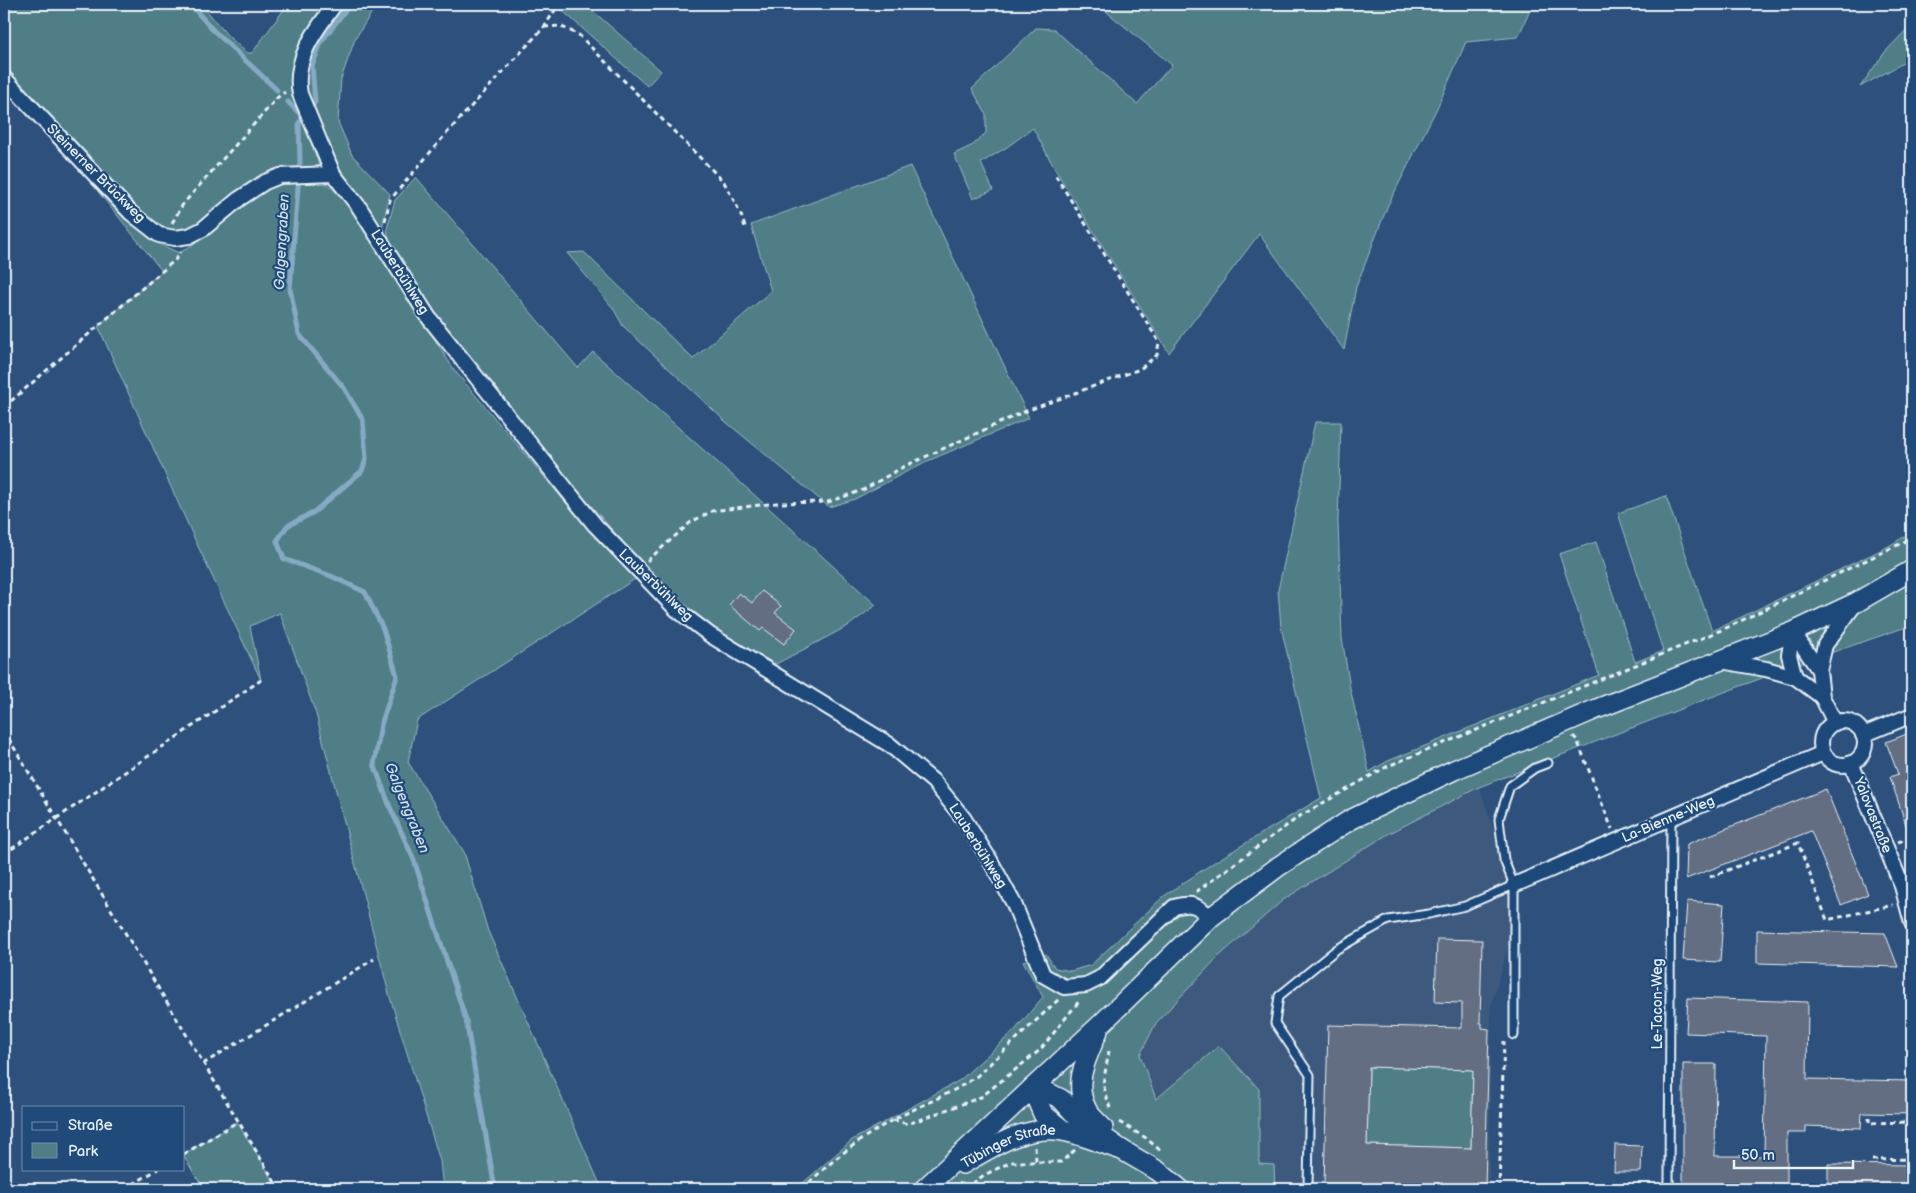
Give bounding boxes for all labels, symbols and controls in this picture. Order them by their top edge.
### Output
street label: Steinerner Brückweg [43,120,149,226]
water label: Galgengraben [270,193,294,291]
street label: Lauberbühlweg [367,226,433,318]
street label: Lauberbühlweg [615,545,697,625]
water label: Galgengraben [380,760,434,856]
street label: Yalovastraße [1850,774,1896,855]
street label: La-Bienne-Weg [1619,792,1717,846]
street label: Lauberbühlweg [945,800,1011,892]
street label: Le-Tacon-Weg [1649,958,1666,1050]
legend [22,1106,185,1170]
text: Straße [68,1116,113,1135]
street label: Tübinger Straße [958,1121,1056,1172]
scale bar [1734,1138,1852,1170]
text: Park [68,1142,99,1161]
text: 50 m [1741,1146,1775,1165]

